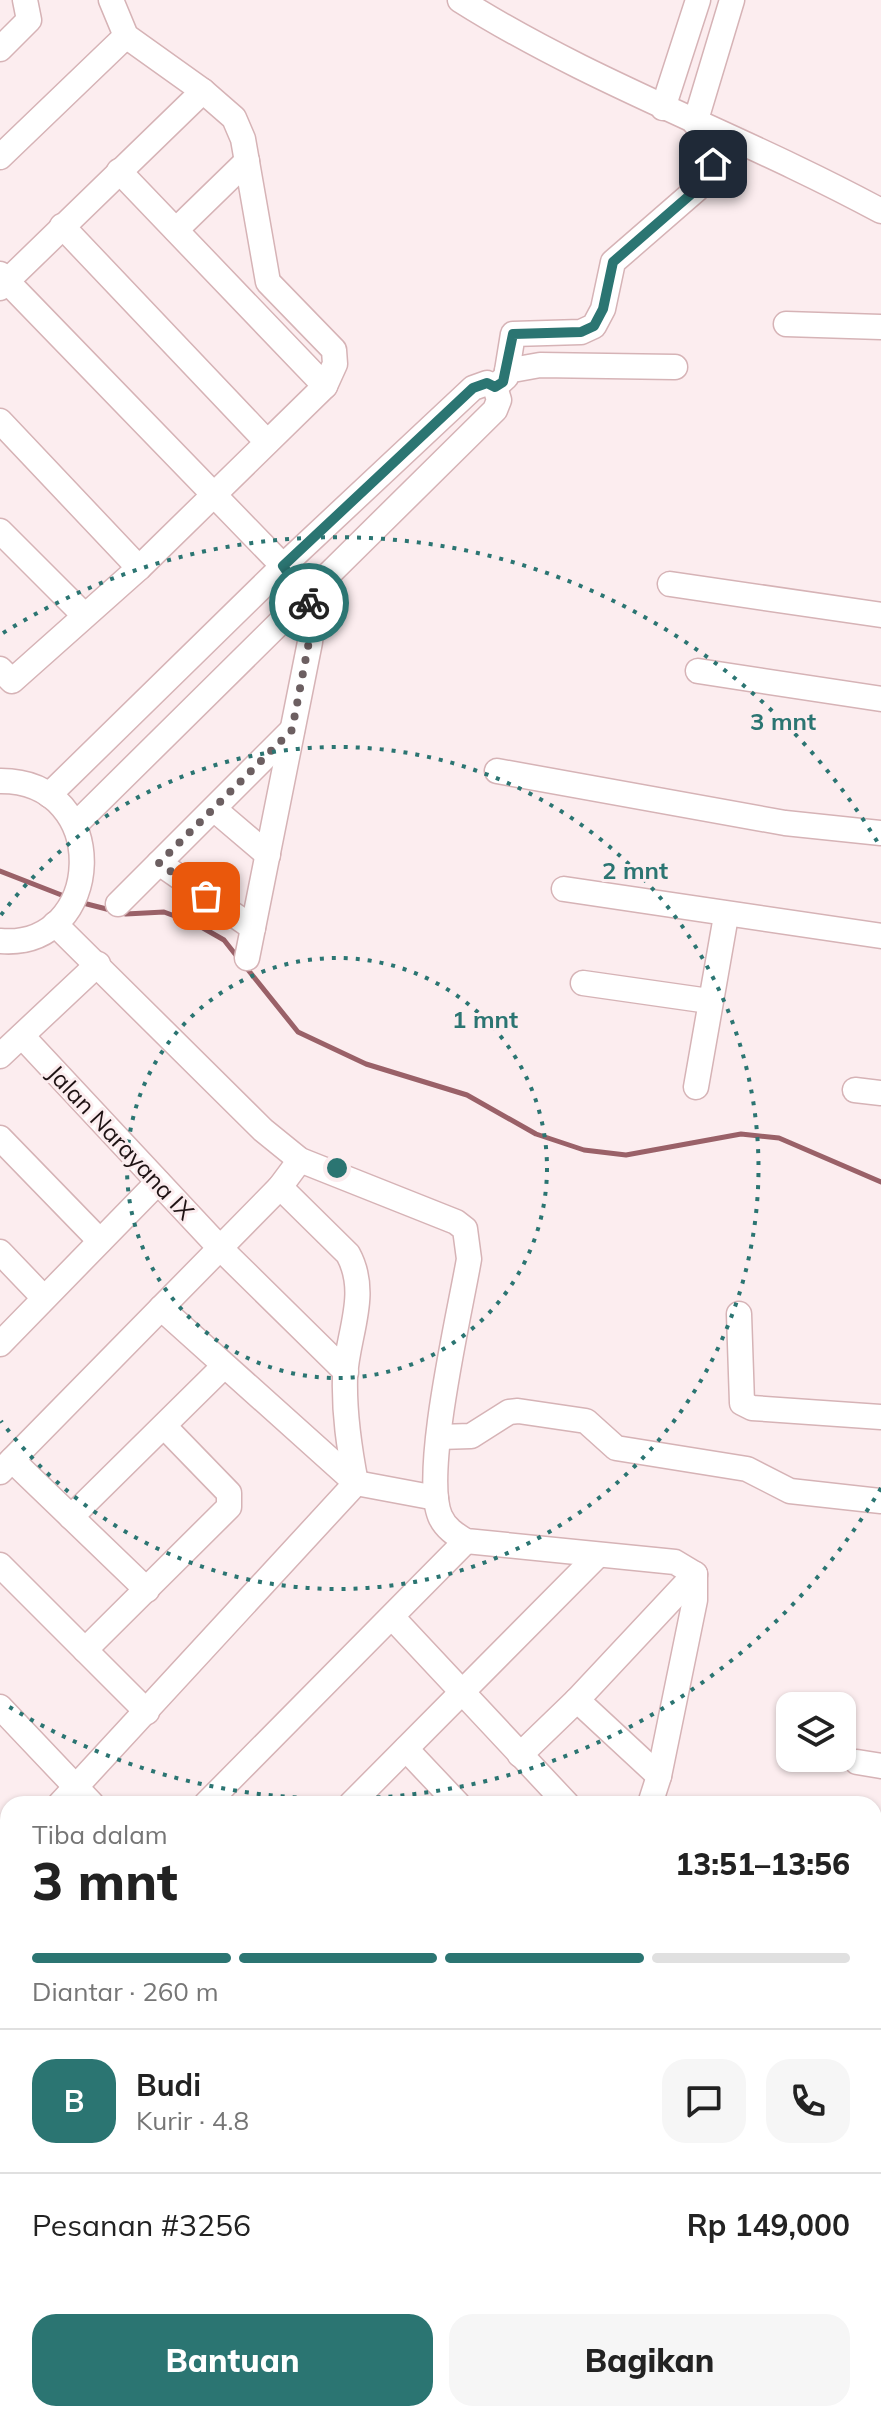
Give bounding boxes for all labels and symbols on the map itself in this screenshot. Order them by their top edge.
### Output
pin [679,130,747,198]
courier [269,563,349,643]
text: 3 mnt [750,706,816,736]
text: 2 mnt [602,855,668,885]
pin [172,862,240,930]
text: 1 mnt [452,1004,518,1034]
street label: Jalan Narayana IX [41,1058,201,1226]
centre of rings [323,1154,351,1182]

